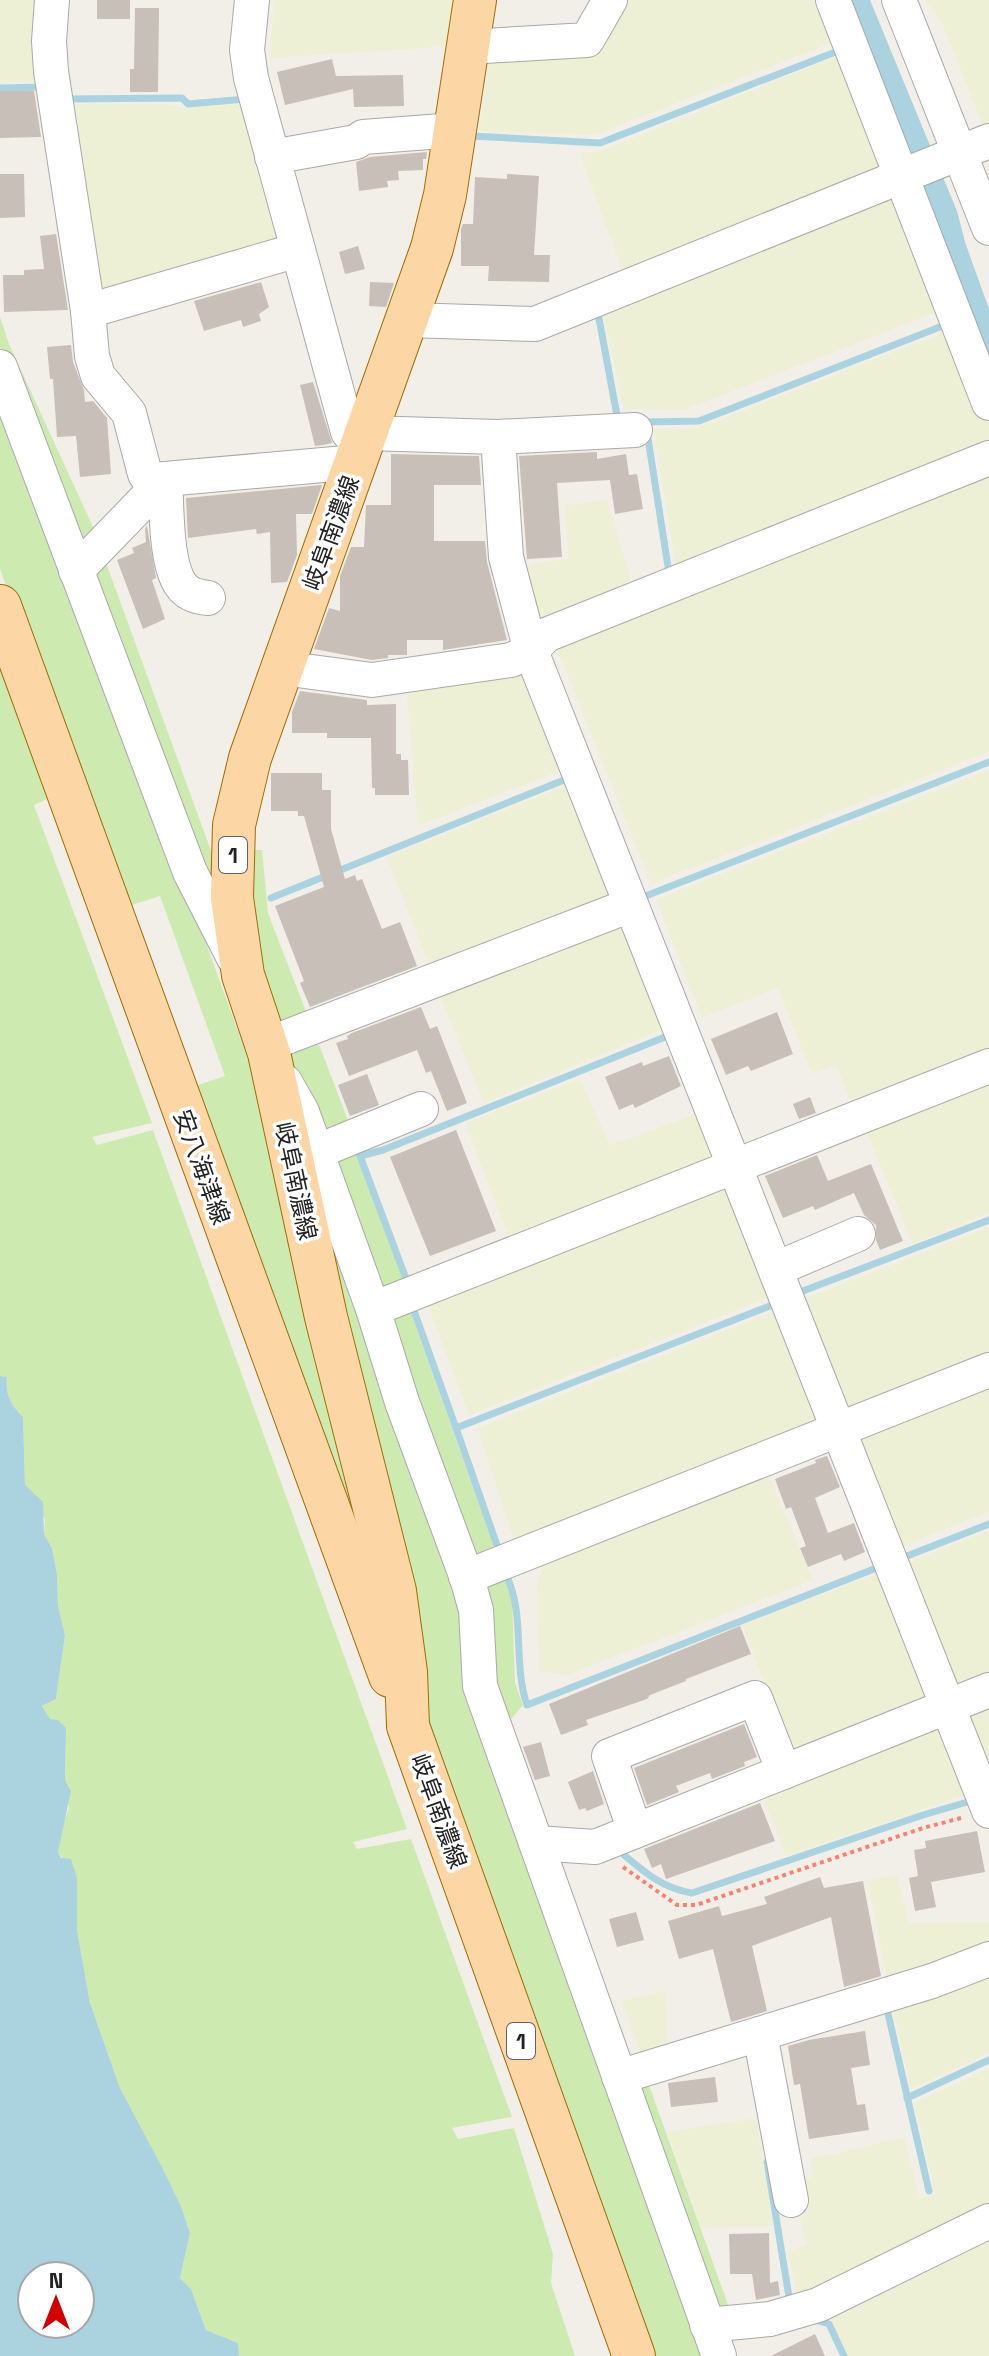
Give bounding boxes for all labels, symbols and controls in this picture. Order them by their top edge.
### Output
street label: 岐阜南濃線 [296,471,366,595]
road number: 1 [219,837,247,873]
street label: 安八海津線 [167,1105,237,1229]
street label: 岐阜南濃線 [268,1119,324,1243]
street label: 岐阜南濃線 [404,1749,474,1873]
road number: 1 [507,2023,535,2059]
north arrow [16,2260,96,2340]
text: N [49,2266,63,2294]

